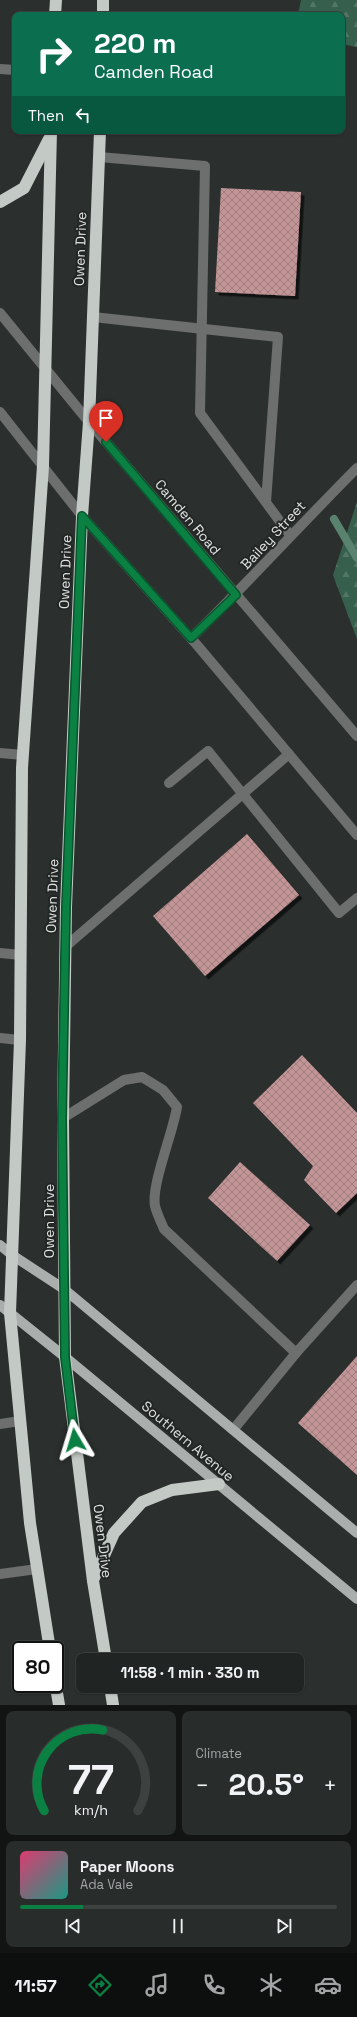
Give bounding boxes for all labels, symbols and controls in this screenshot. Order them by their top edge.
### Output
text: 220 m [94,25,176,61]
icon: right [28,28,80,80]
text: Camden Road [94,60,213,83]
icon: left [72,104,94,126]
text: Then [28,106,64,125]
street label: Owen Drive [70,211,90,287]
pin [89,401,123,442]
icon: arrive [95,407,117,429]
street label: Camden Road [151,476,225,558]
street label: Bailey Street [237,497,309,573]
street label: Owen Drive [55,534,75,610]
street label: Owen Drive [42,858,62,934]
street label: Owen Drive [40,1184,58,1258]
street label: Southern Avenue [138,1397,238,1485]
position arrow [54,1419,96,1461]
street label: Owen Drive [90,1503,116,1579]
speed limit sign: 80 [12,1641,64,1693]
text: 11:58 · 1 min · 330 m [120,1663,260,1682]
text: Climate [196,1745,242,1762]
text: 77 [68,1753,114,1806]
text: 20.5° [228,1765,304,1804]
text: − [196,1771,209,1799]
text: + [323,1771,337,1799]
text: km/h [74,1801,108,1819]
text: Paper Moons [80,1857,174,1876]
text: Ada Vale [80,1876,133,1893]
icon: previous [62,1915,84,1937]
icon: pause [167,1915,189,1937]
icon: next [273,1915,295,1937]
icon: directions [86,1971,114,1999]
icon: music [143,1971,171,1999]
icon: phone [200,1971,228,1999]
icon: climate [257,1971,285,1999]
icon: car [314,1971,342,1999]
text: 11:57 [15,1974,57,1997]

